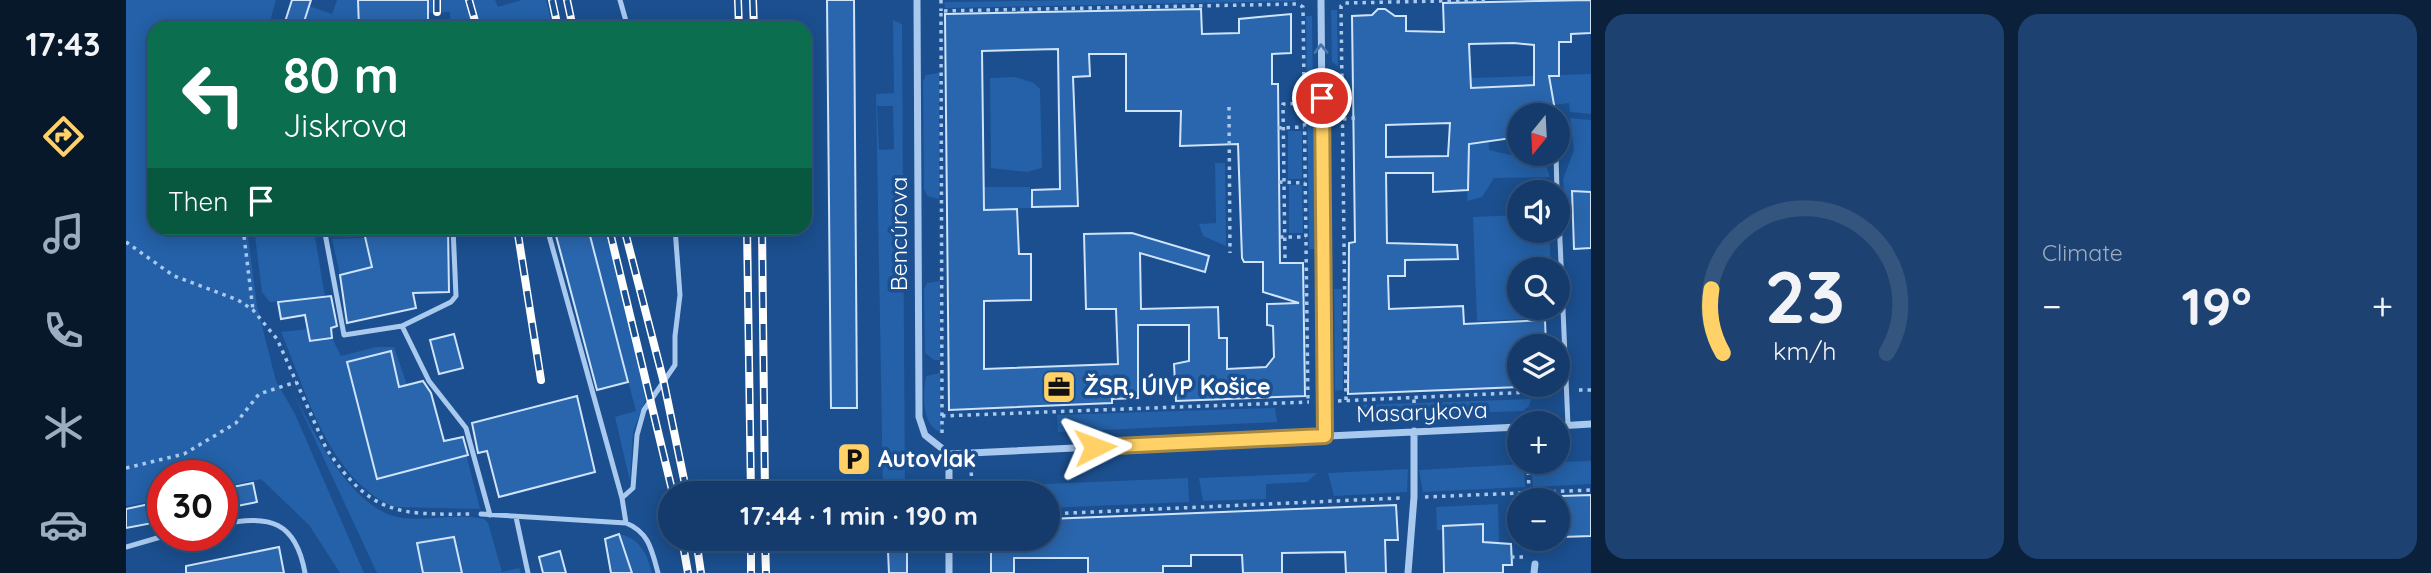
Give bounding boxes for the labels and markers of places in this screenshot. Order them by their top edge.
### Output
pin [1292,68,1352,128]
office icon: ŽSR, ÚIVP Košice [1040,368,1078,406]
place label: ŽSR, ÚIVP Košice [1084,372,1271,401]
parking icon: Autovlak [835,440,873,478]
place label: Autovlak [878,444,976,473]

